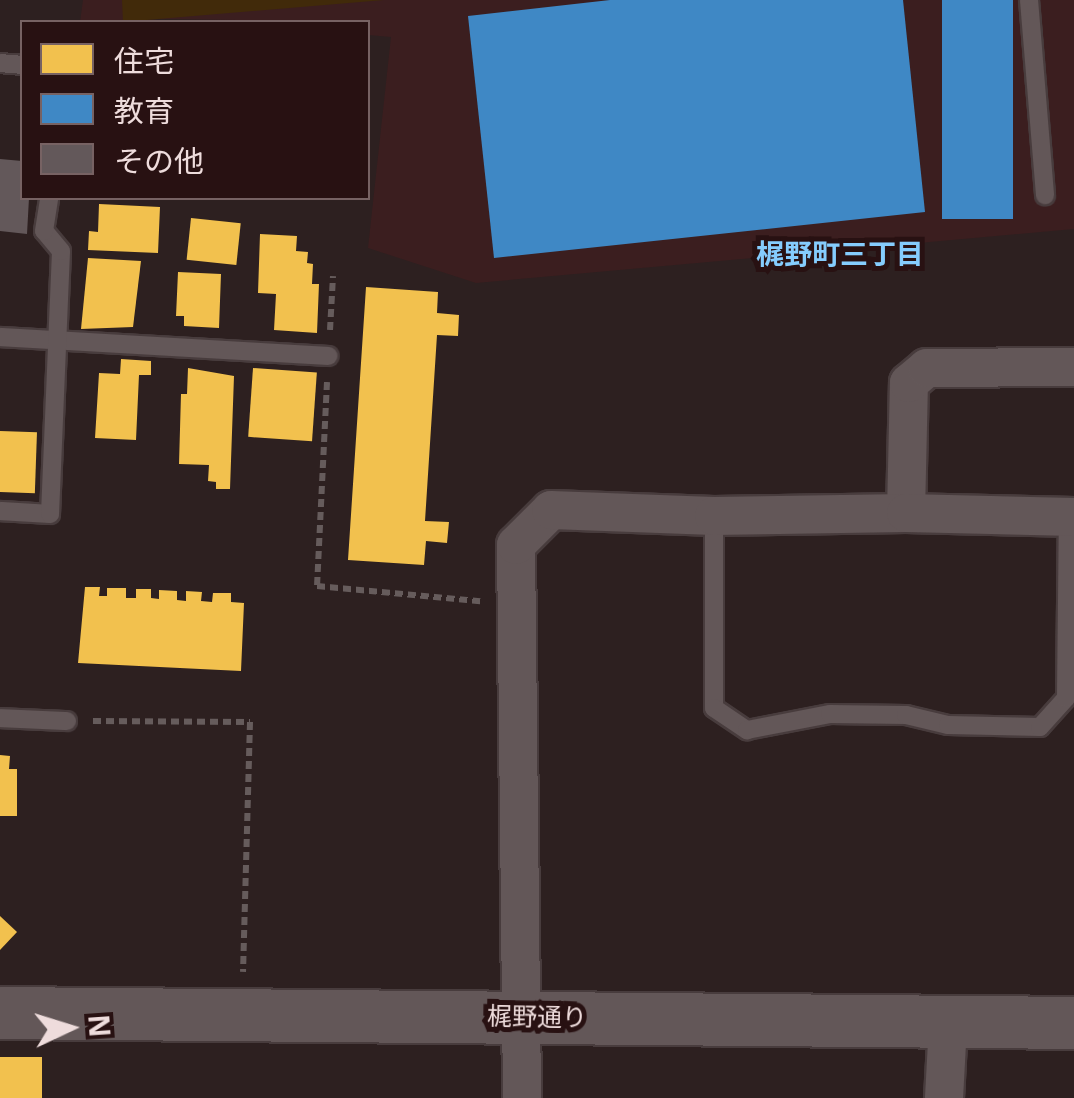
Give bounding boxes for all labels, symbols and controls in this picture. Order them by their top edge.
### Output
legend [20,20,370,200]
text: 住宅 [114,40,174,81]
text: 教育 [114,90,174,131]
text: その他 [114,140,204,181]
district label: 梶野町三丁目 [756,236,924,270]
north arrow [20,978,120,1078]
street label: 梶野通り [487,1000,587,1032]
text: N [80,1013,120,1039]

